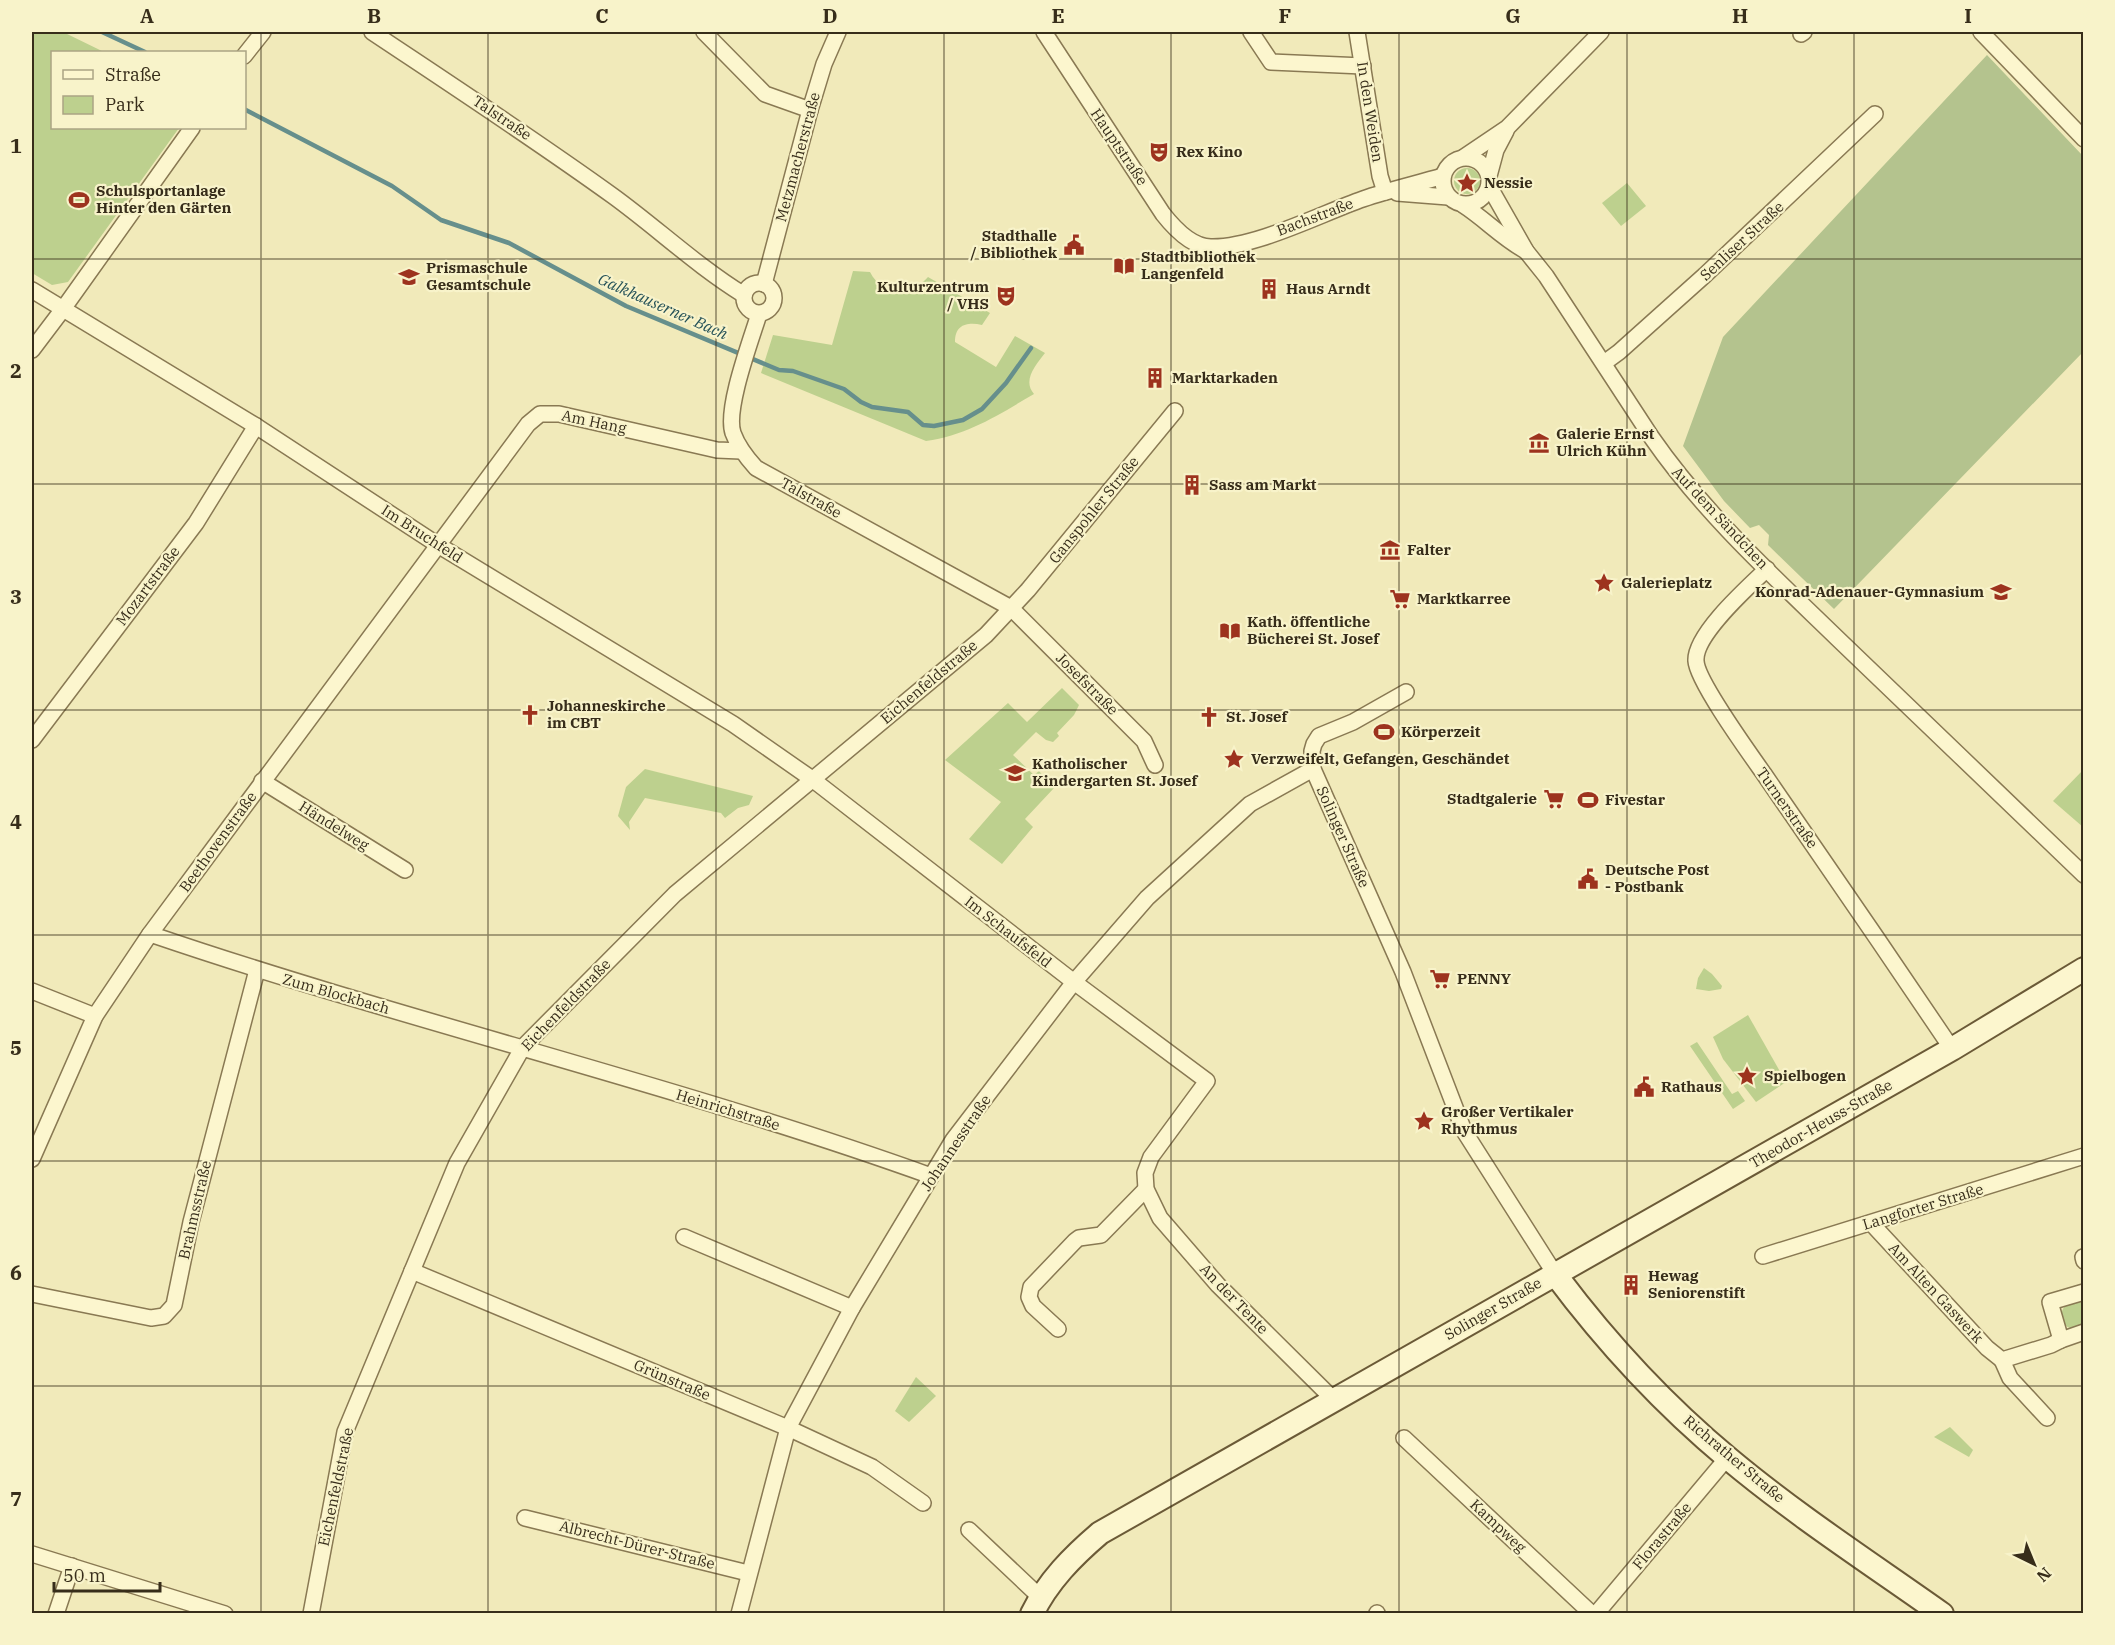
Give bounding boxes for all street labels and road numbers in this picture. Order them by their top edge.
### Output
street label: In den Weiden [1353,60,1388,164]
street label: Metzmacherstraße [771,90,824,224]
street label: Talstraße [469,91,535,144]
street label: Hauptstraße [1087,105,1152,189]
street label: Bachstraße [1274,193,1356,240]
street label: Senliser Straße [1696,197,1788,284]
street label: Am Hang [560,405,628,438]
street label: Ganspohler Straße [1045,452,1143,567]
street label: Auf dem Sändchen [1668,462,1773,573]
street label: Talstraße [777,473,845,522]
street label: Im Bruchfeld [378,500,466,567]
street label: Mozartstraße [112,542,184,629]
street label: Eichenfeldstraße [876,636,981,728]
street label: Josefstraße [1052,648,1123,719]
street label: Turnerstraße [1752,763,1822,852]
street label: Solinger Straße [1313,783,1374,890]
street label: Beethovenstraße [175,788,260,896]
street label: Händelweg [296,797,373,855]
street label: Im Schaufsfeld [961,892,1056,972]
street label: Eichenfeldstraße [517,955,614,1055]
street label: Zum Blockbach [280,969,392,1018]
street label: Theodor-Heuss-Straße [1746,1075,1895,1172]
street label: Heinrichstraße [674,1085,782,1134]
street label: Johannesstraße [916,1091,995,1195]
street label: Brahmsstraße [174,1159,215,1261]
street label: Langforter Straße [1860,1179,1986,1234]
street label: Am Alten Gaswerk [1885,1238,1988,1347]
street label: An der Tente [1196,1259,1273,1338]
street label: Solinger Straße [1441,1273,1545,1344]
street label: Grünstraße [631,1355,713,1404]
street label: Richrather Straße [1680,1411,1789,1506]
street label: Eichenfeldstraße [314,1426,357,1548]
street label: Kampweg [1466,1495,1530,1556]
street label: Florastraße [1628,1498,1695,1573]
street label: Albrecht-Dürer-Straße [557,1516,717,1573]

